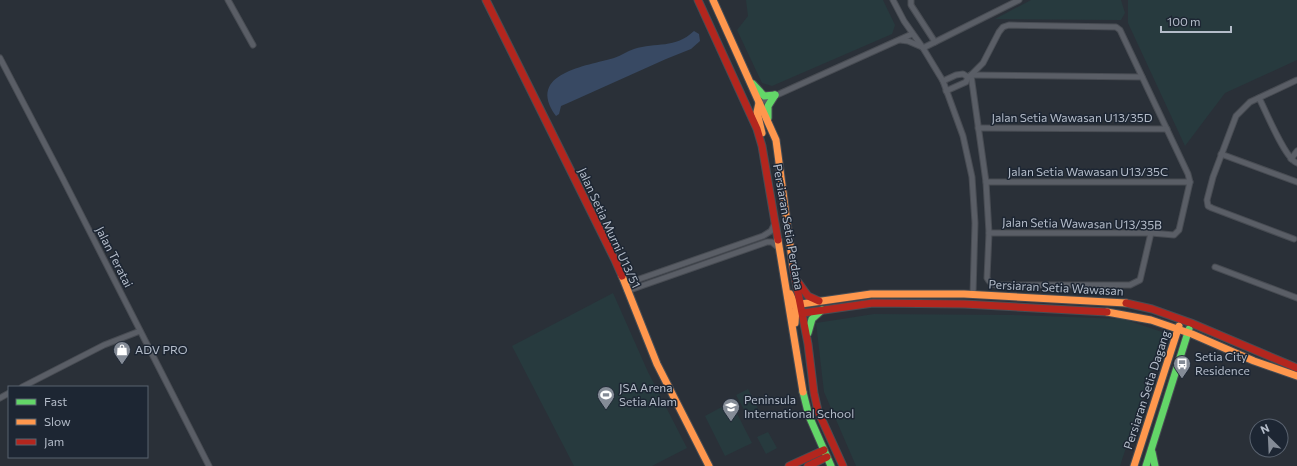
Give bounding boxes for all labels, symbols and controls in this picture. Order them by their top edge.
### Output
scale bar [1161,8,1231,34]
text: 100 m [1167,14,1201,28]
street label: Jalan Setia Wawasan U13/35D [992,110,1153,125]
street label: Persiaran Setia Perdana [771,163,807,291]
street label: Jalan Setia Wawasan U13/35C [1008,164,1168,179]
street label: Jalan Setia Murni U13/51 [575,165,644,290]
street label: Jalan Setia Wawasan U13/35B [1002,215,1162,232]
street label: Jalan Teratai [93,224,136,290]
street label: Persiaran Setia Wawasan [988,276,1124,298]
street label: Persiaran Setia Dagang [1120,328,1172,451]
shop icon: ADV PRO [112,340,132,365]
place label: ADV PRO [135,342,188,356]
place label: Setia City Residence [1195,349,1250,377]
bus stop icon: Setia City Residence [1172,354,1192,379]
place label: JSA Arena Setia Alam [619,380,677,408]
sports icon: JSA Arena Setia Alam [596,385,616,410]
legend [8,386,148,458]
place label: Peninsula International School [744,392,854,420]
text: Fast [44,394,67,408]
school or university icon: Peninsula International School [721,397,741,422]
text: Slow [44,414,71,428]
north arrow [1249,418,1289,458]
text: N [1258,421,1271,436]
text: Jam [44,434,64,449]

